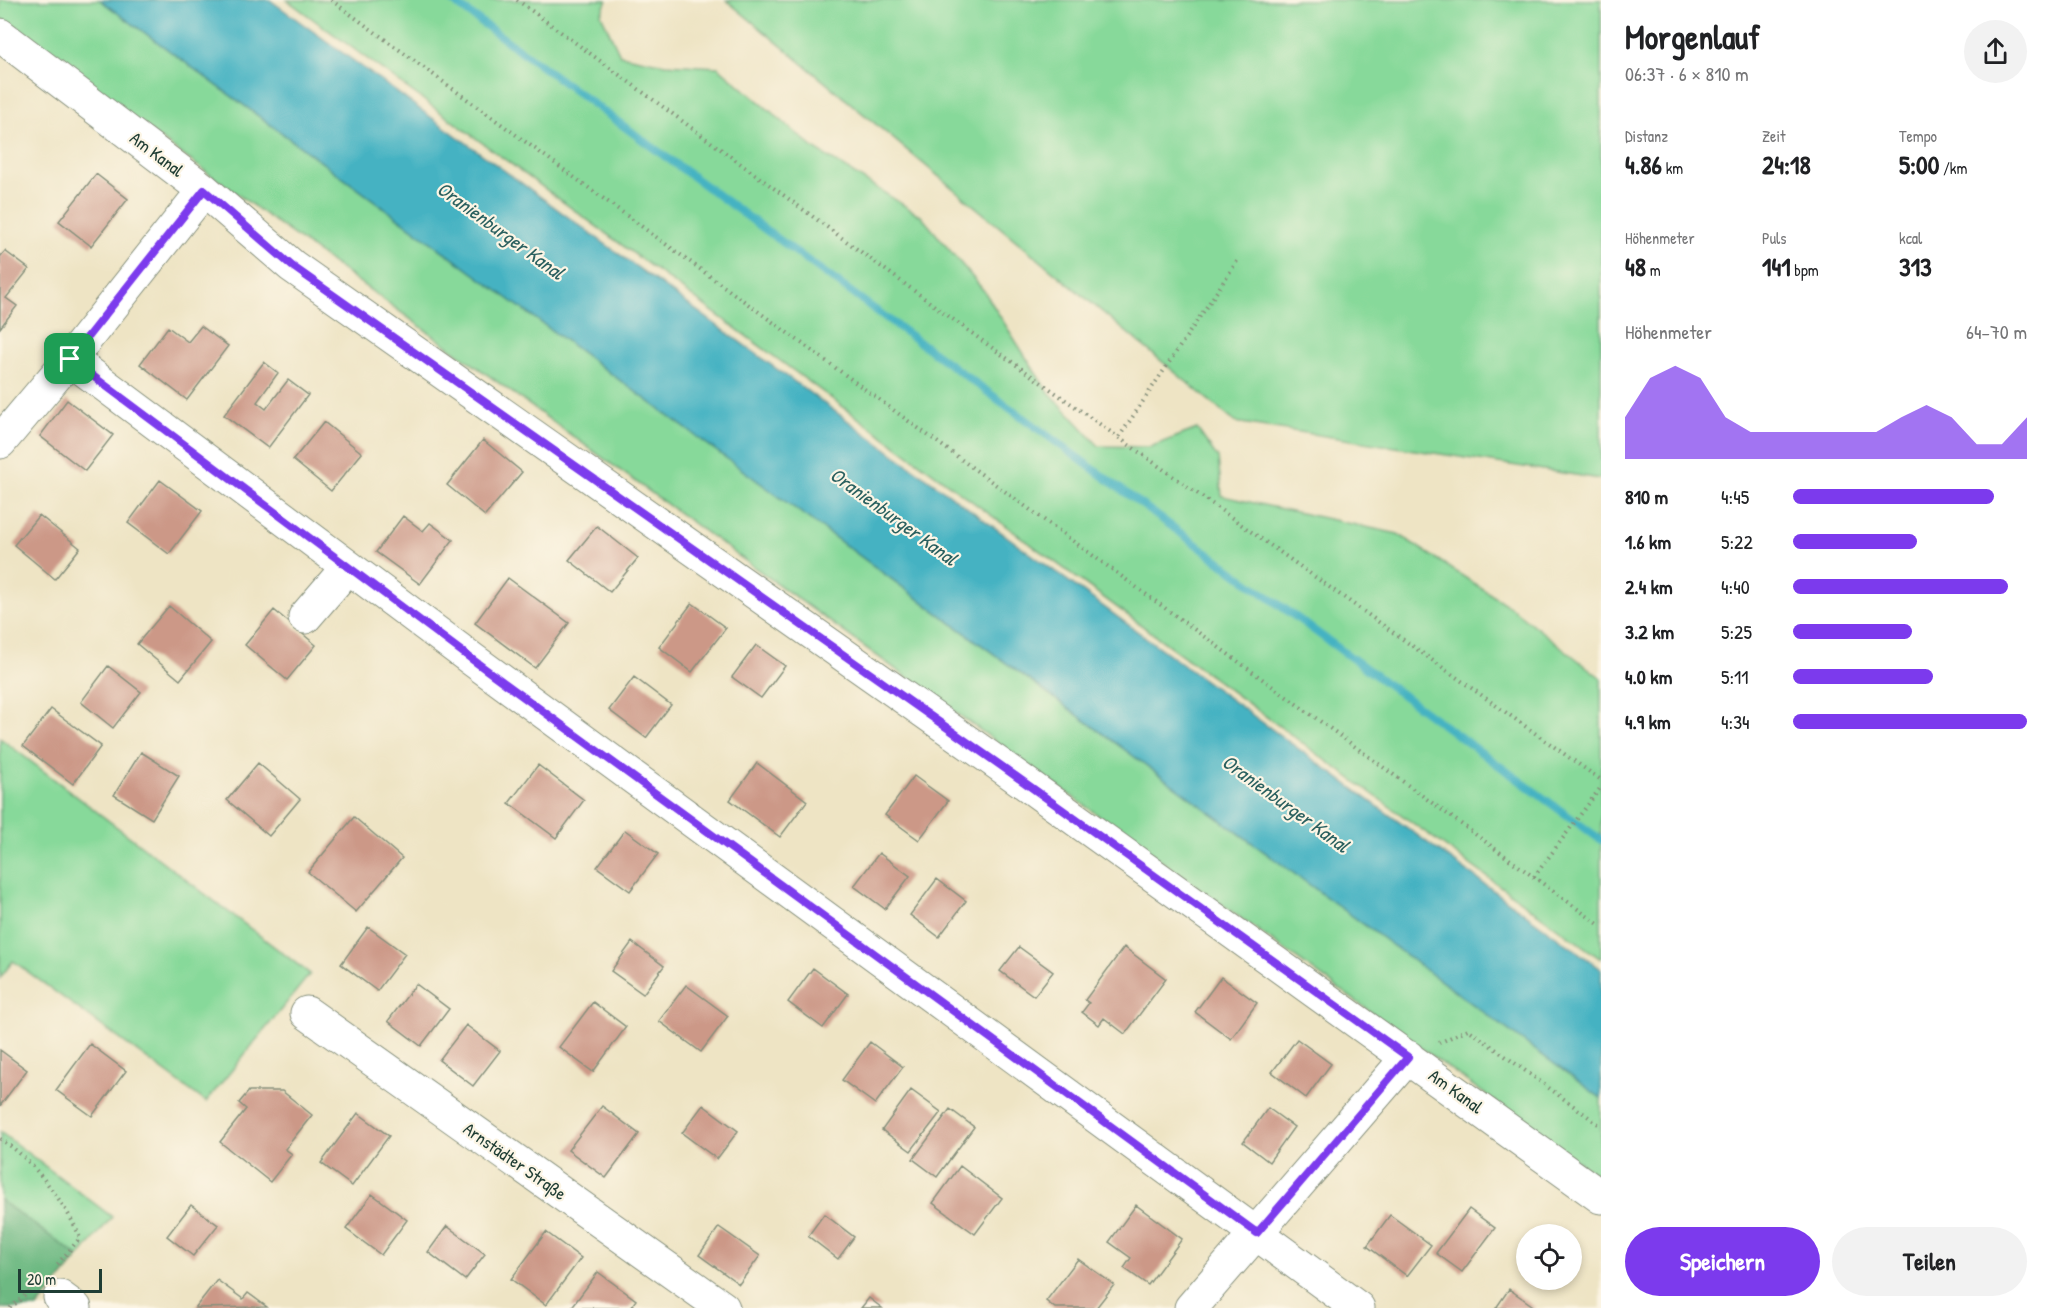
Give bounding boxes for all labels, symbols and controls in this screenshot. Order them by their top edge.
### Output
text: Morgenlauf [1625,15,1760,59]
button: share [1964,20,2027,83]
text: 06:37 · 6 × 810 m [1625,60,1749,87]
street label: Am Kanal [125,125,189,183]
text: Distanz [1625,125,1668,147]
text: Zeit [1762,125,1786,147]
text: Tempo [1899,125,1937,147]
text: 4.86 [1625,147,1662,182]
text: 24:18 [1762,147,1811,182]
text: 5:00 [1899,147,1939,182]
text: km [1662,157,1683,179]
text: /km [1939,157,1967,179]
water label: Oranienburger Kanal [431,175,571,287]
text: Höhenmeter [1625,227,1695,249]
text: Puls [1762,227,1787,249]
text: kcal [1899,227,1922,249]
text: 48 [1625,249,1646,284]
text: 141 [1762,249,1791,284]
text: 313 [1899,249,1932,284]
text: m [1646,259,1661,281]
text: bpm [1791,259,1819,281]
text: Höhenmeter [1625,318,1712,345]
text: 64–70 m [1966,318,2027,345]
pin [44,333,95,384]
icon: arrive [53,342,86,375]
water label: Oranienburger Kanal [824,461,964,573]
text: 810 m [1625,483,1668,510]
text: 4:45 [1721,483,1749,510]
text: 1.6 km [1625,528,1671,555]
text: 5:22 [1721,528,1753,555]
text: 2.4 km [1625,573,1673,600]
text: 4:40 [1721,573,1750,600]
text: 3.2 km [1625,618,1674,645]
text: 5:25 [1721,618,1752,645]
text: 4.0 km [1625,663,1672,690]
text: 5:11 [1721,663,1749,690]
text: 4.9 km [1625,708,1671,735]
text: 4:34 [1721,708,1750,735]
water label: Oranienburger Kanal [1216,748,1356,860]
street label: Am Kanal [1424,1063,1488,1119]
street label: Arnstädter Straße [458,1116,572,1206]
map controls [1516,1224,1582,1290]
button: locate [1516,1224,1582,1290]
button: Speichern [1625,1227,1820,1296]
button: Teilen [1832,1227,2027,1296]
scale bar [18,1266,102,1294]
text: 20 m [27,1268,56,1290]

